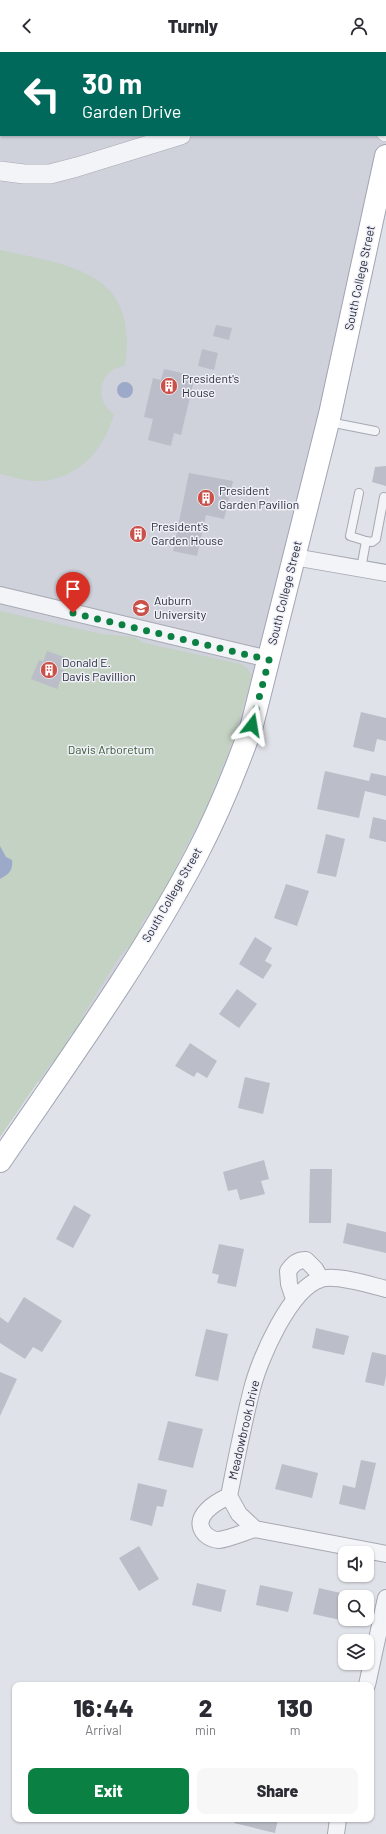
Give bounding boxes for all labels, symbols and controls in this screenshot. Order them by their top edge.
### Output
icon: back [16,15,38,37]
text: Turnly [168,15,218,37]
icon: person [348,15,370,37]
text: 30 m [82,66,142,100]
icon: left [16,68,68,120]
text: Garden Drive [82,100,181,122]
street label: South College Street [341,224,377,332]
place label: President's House [182,371,240,399]
building icon: President's House [159,376,179,396]
place label: President Garden Pavilion [219,483,299,511]
building icon: President Garden Pavilion [196,488,216,508]
place label: President's Garden House [151,519,224,547]
building icon: President's Garden House [128,524,148,544]
street label: South College Street [264,539,304,646]
pin [56,572,90,613]
icon: arrive [62,578,84,600]
place label: Auburn University [154,593,207,621]
school or university icon: Auburn University [131,598,151,618]
place label: Donald E. Davis Pavillion [62,655,136,683]
building icon: Donald E. Davis Pavillion [39,660,59,680]
position arrow [231,704,273,746]
park label: Davis Arboretum [68,742,154,756]
street label: South College Street [138,845,204,944]
street label: Meadowbrook Drive [225,1379,261,1481]
map controls [338,1546,374,1670]
button: sound [338,1546,374,1582]
button: search [338,1590,374,1626]
button: layers [338,1634,374,1670]
text: 16:44 [73,1693,134,1722]
text: 2 [199,1693,212,1722]
text: 130 [277,1693,313,1722]
text: Arrival [85,1722,122,1738]
text: min [195,1722,216,1738]
text: m [290,1722,300,1738]
button: Exit [28,1768,189,1814]
button: Share [197,1768,358,1814]

